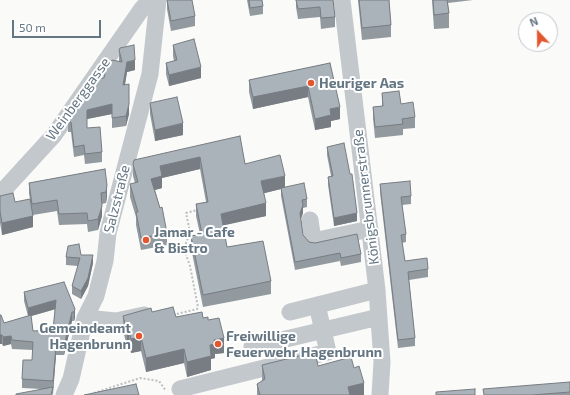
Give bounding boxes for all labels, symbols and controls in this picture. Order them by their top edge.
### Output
scale bar [14,12,103,38]
north arrow [518,12,558,52]
text: N [528,14,540,29]
text: 50 m [19,20,46,34]
street label: Weinberggasse [42,54,114,144]
place label: Heuriger Aas [319,75,404,91]
marker: Heuriger Aas [306,78,316,88]
street label: Königsbrunnerstraße [349,128,383,266]
street label: Salzstraße [100,163,134,235]
place label: Jamar - Cafe & Bistro [154,224,235,256]
marker: Jamar - Cafe & Bistro [141,235,151,245]
place label: Gemeindeamt Hagenbrunn [39,320,131,352]
place label: Freiwillige Feuerwehr Hagenbrunn [226,328,382,360]
marker: Gemeindeamt Hagenbrunn [134,331,144,341]
marker: Freiwillige Feuerwehr Hagenbrunn [213,339,223,349]

